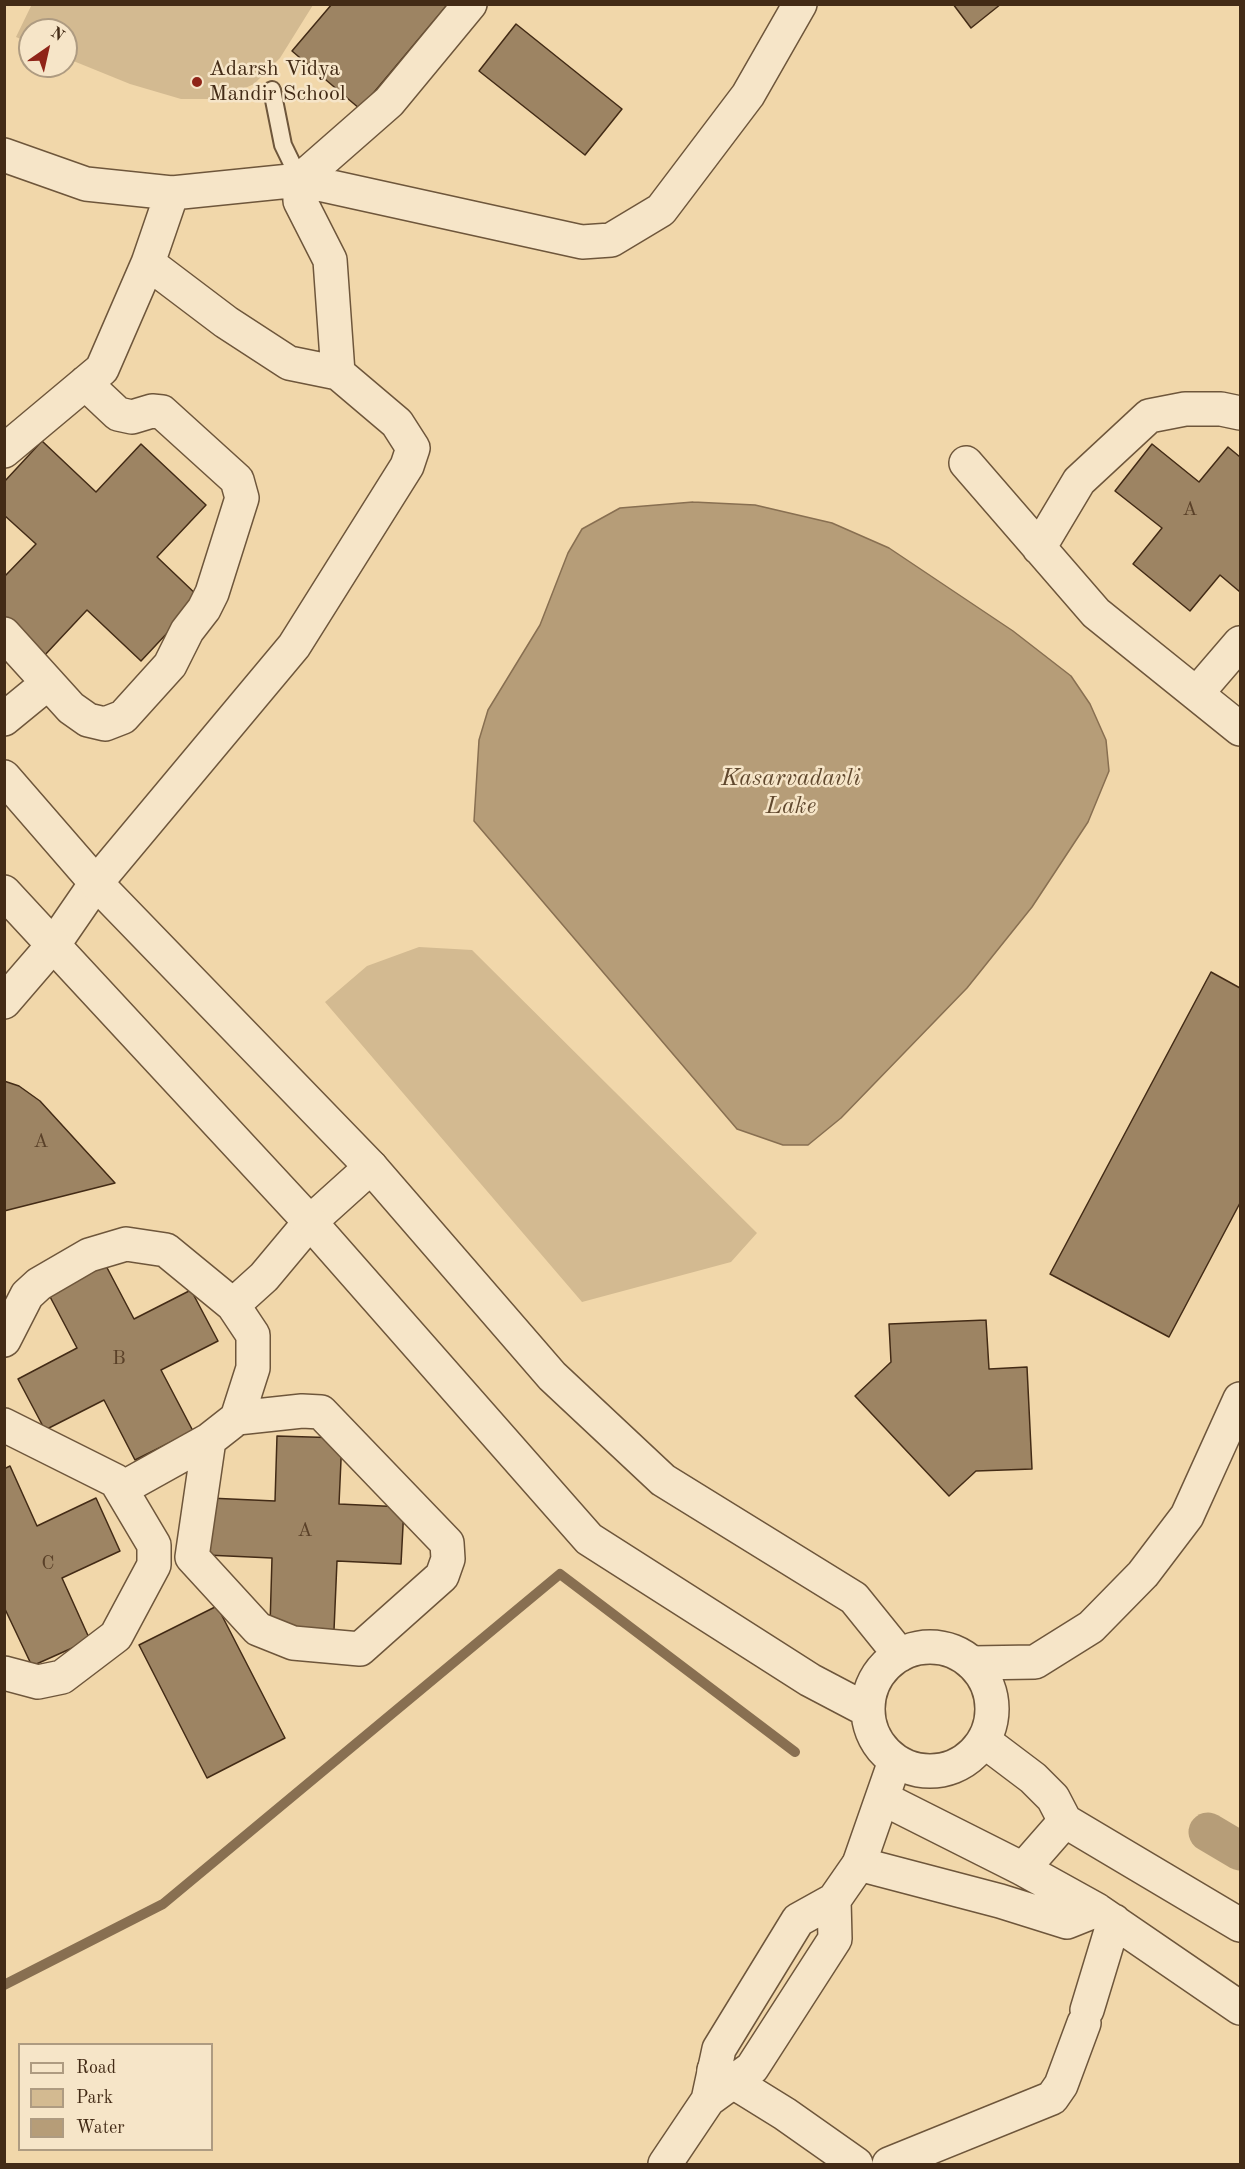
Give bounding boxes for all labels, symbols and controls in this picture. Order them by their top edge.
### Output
north arrow [18,18,78,78]
text: N [47,25,66,45]
place label: Adarsh Vidya Mandir School [209,56,346,107]
marker: Adarsh Vidya Mandir School [190,75,204,89]
house number: A [1182,498,1198,522]
water label: Kasarvadavli Lake [721,765,861,821]
house number: A [33,1130,49,1154]
house number: B [112,1347,126,1371]
house number: A [297,1519,313,1543]
house number: C [41,1552,55,1576]
legend [18,2043,213,2151]
text: Road [76,2059,116,2077]
text: Park [76,2089,113,2107]
text: Water [76,2119,125,2137]

